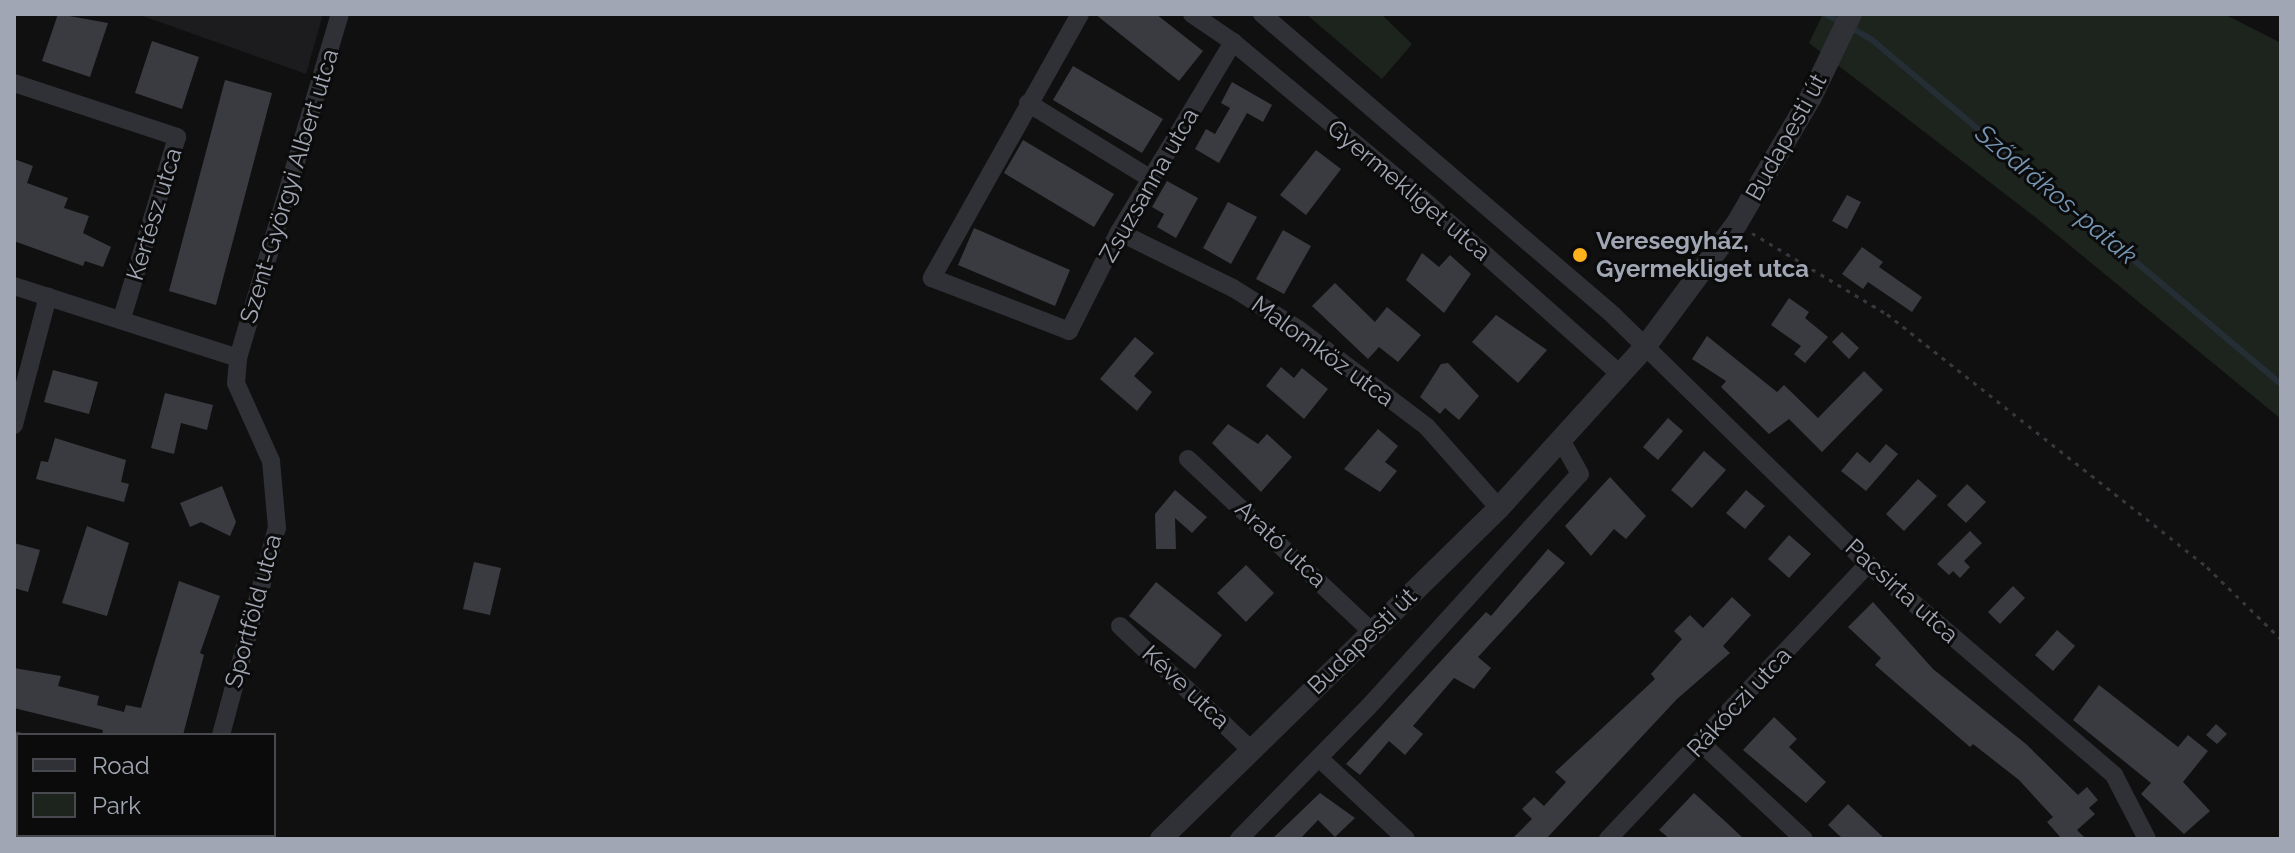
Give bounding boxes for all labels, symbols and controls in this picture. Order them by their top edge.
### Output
street label: Szent-Györgyi Albert utca [233,45,345,327]
street label: Budapesti út [1739,69,1833,205]
street label: Zsuzsanna utca [1093,103,1205,267]
street label: Gyermekliget utca [1322,113,1496,267]
water label: Sződrákos-patak [1969,118,2143,272]
street label: Kertész utca [120,144,188,284]
place label: Veresegyház, Gyermekliget utca [1596,227,1809,283]
marker: Veresegyház, Gyermekliget utca [1571,246,1589,264]
street label: Malomköz utca [1246,290,1400,412]
street label: Arató utca [1229,495,1333,593]
street label: Sportföld utca [219,531,287,691]
street label: Pacsirta utca [1840,533,1964,649]
street label: Budapesti út [1301,582,1423,700]
street label: Kéve utca [1136,639,1236,735]
street label: Rákóczi utca [1681,641,1797,763]
legend [16,733,276,837]
text: Road [92,751,150,780]
text: Park [92,791,141,820]

